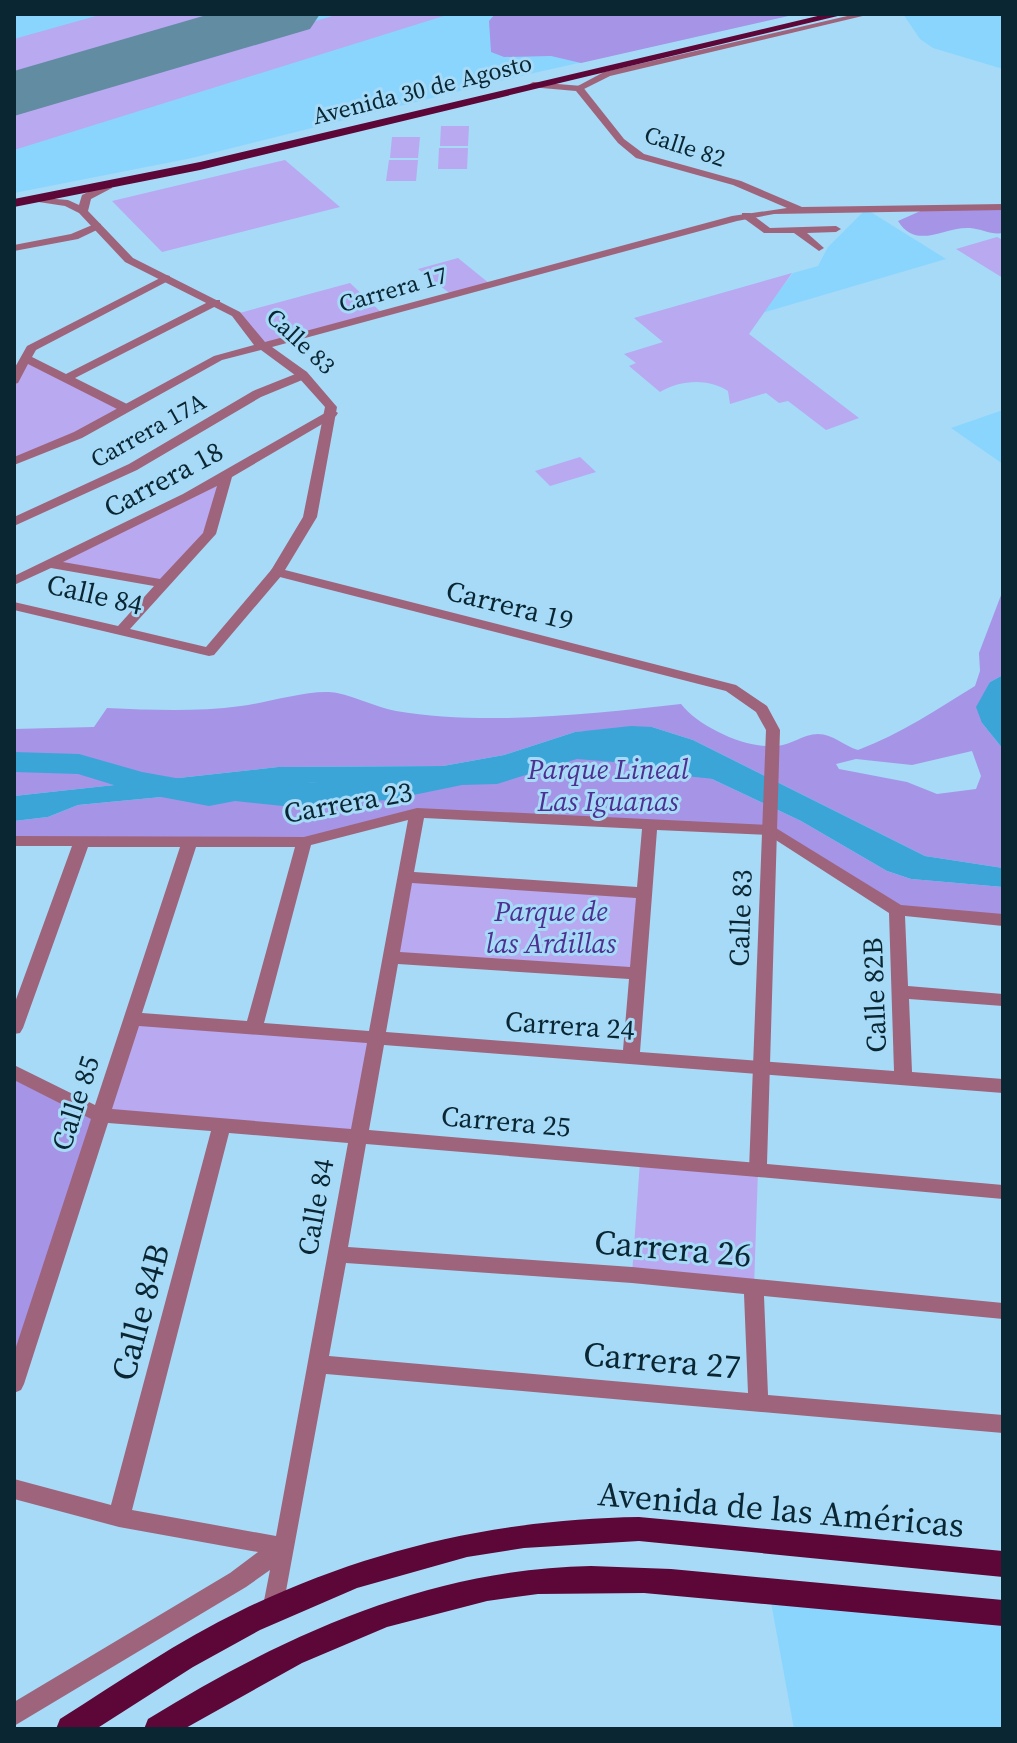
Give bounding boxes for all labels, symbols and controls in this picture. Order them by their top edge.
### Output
street label: Avenida 30 de Agosto [309,46,535,132]
street label: Calle 82 [640,117,730,175]
street label: Carrera 17 [335,258,451,320]
street label: Calle 83 [259,300,343,382]
street label: Carrera 17A [84,385,212,475]
street label: Carrera 18 [97,432,229,526]
street label: Calle 84 [43,565,147,623]
street label: Carrera 19 [442,571,578,639]
park label: Parque Lineal Las Iguanas [526,750,689,820]
street label: Carrera 23 [281,772,415,832]
street label: Calle 83 [719,869,761,967]
park label: Parque de las Ardillas [486,892,617,962]
street label: Calle 82B [853,937,895,1053]
street label: Carrera 24 [504,1002,636,1048]
street label: Calle 85 [42,1051,108,1155]
street label: Carrera 25 [440,1096,572,1146]
street label: Calle 84 [288,1156,342,1258]
street label: Carrera 26 [592,1218,754,1278]
street label: Calle 84B [100,1239,180,1385]
street label: Carrera 27 [581,1330,743,1390]
street label: Avenida de las Américas [596,1470,966,1548]

